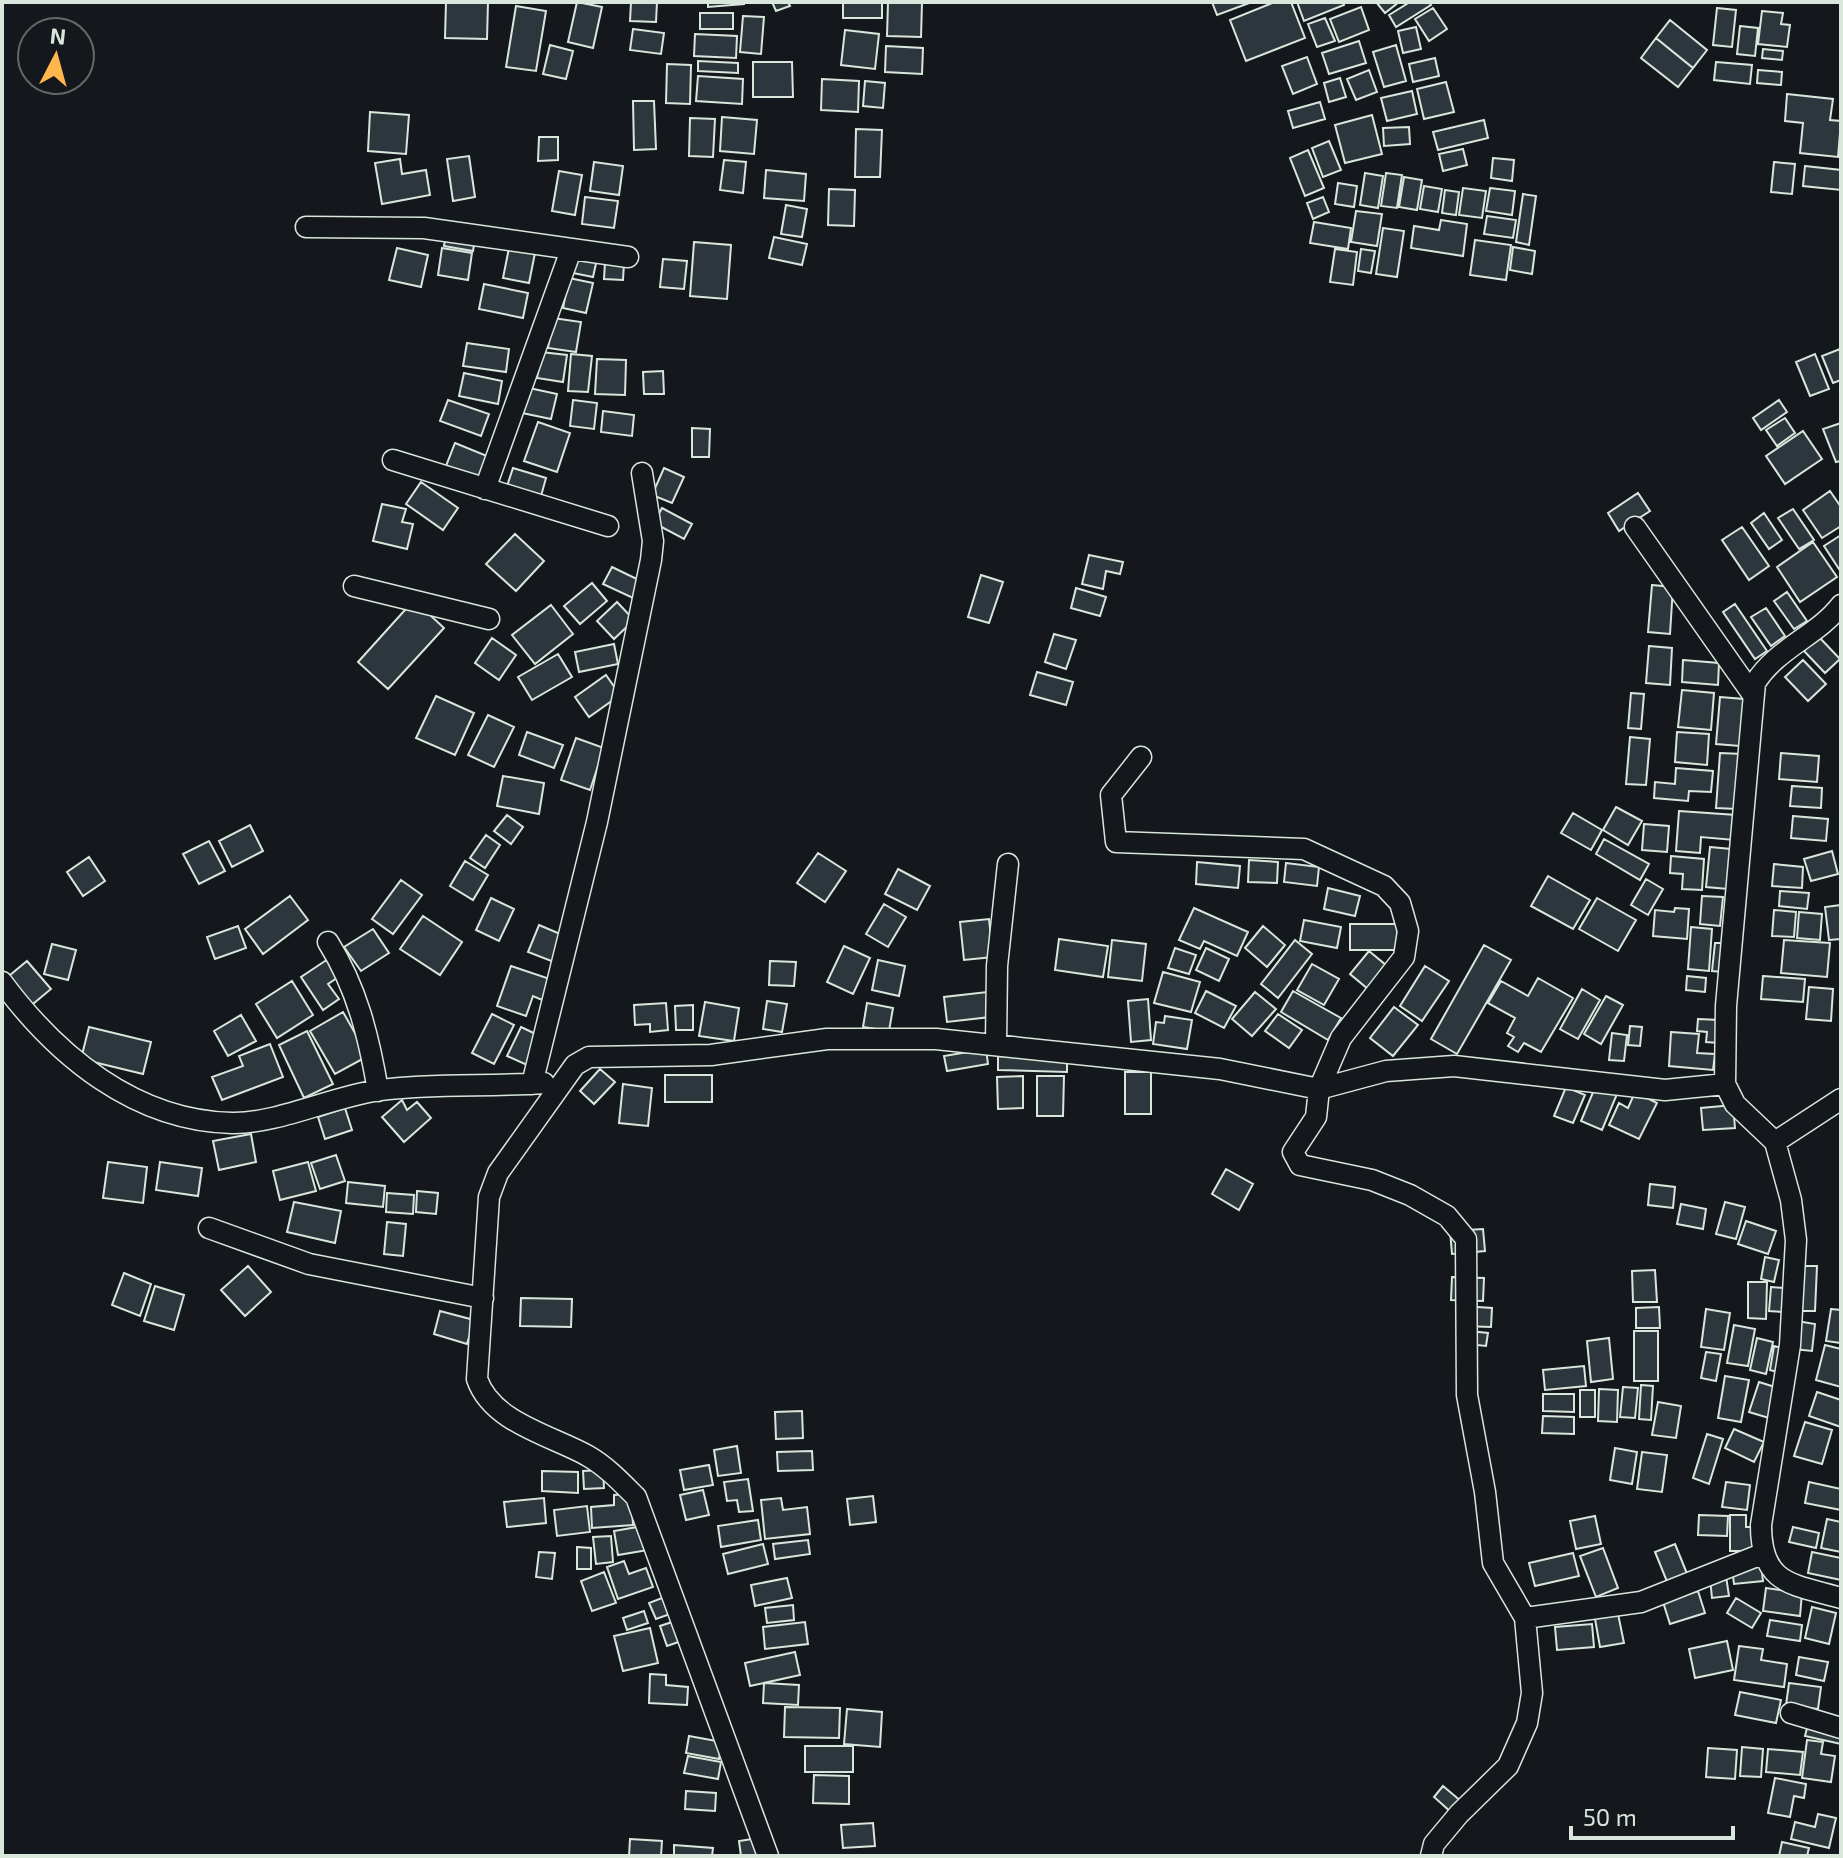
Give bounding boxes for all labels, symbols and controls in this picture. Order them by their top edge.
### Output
north arrow [16,16,96,96]
text: N [49,21,67,49]
scale bar [1571,1790,1733,1840]
text: 50 m [1583,1802,1637,1831]

